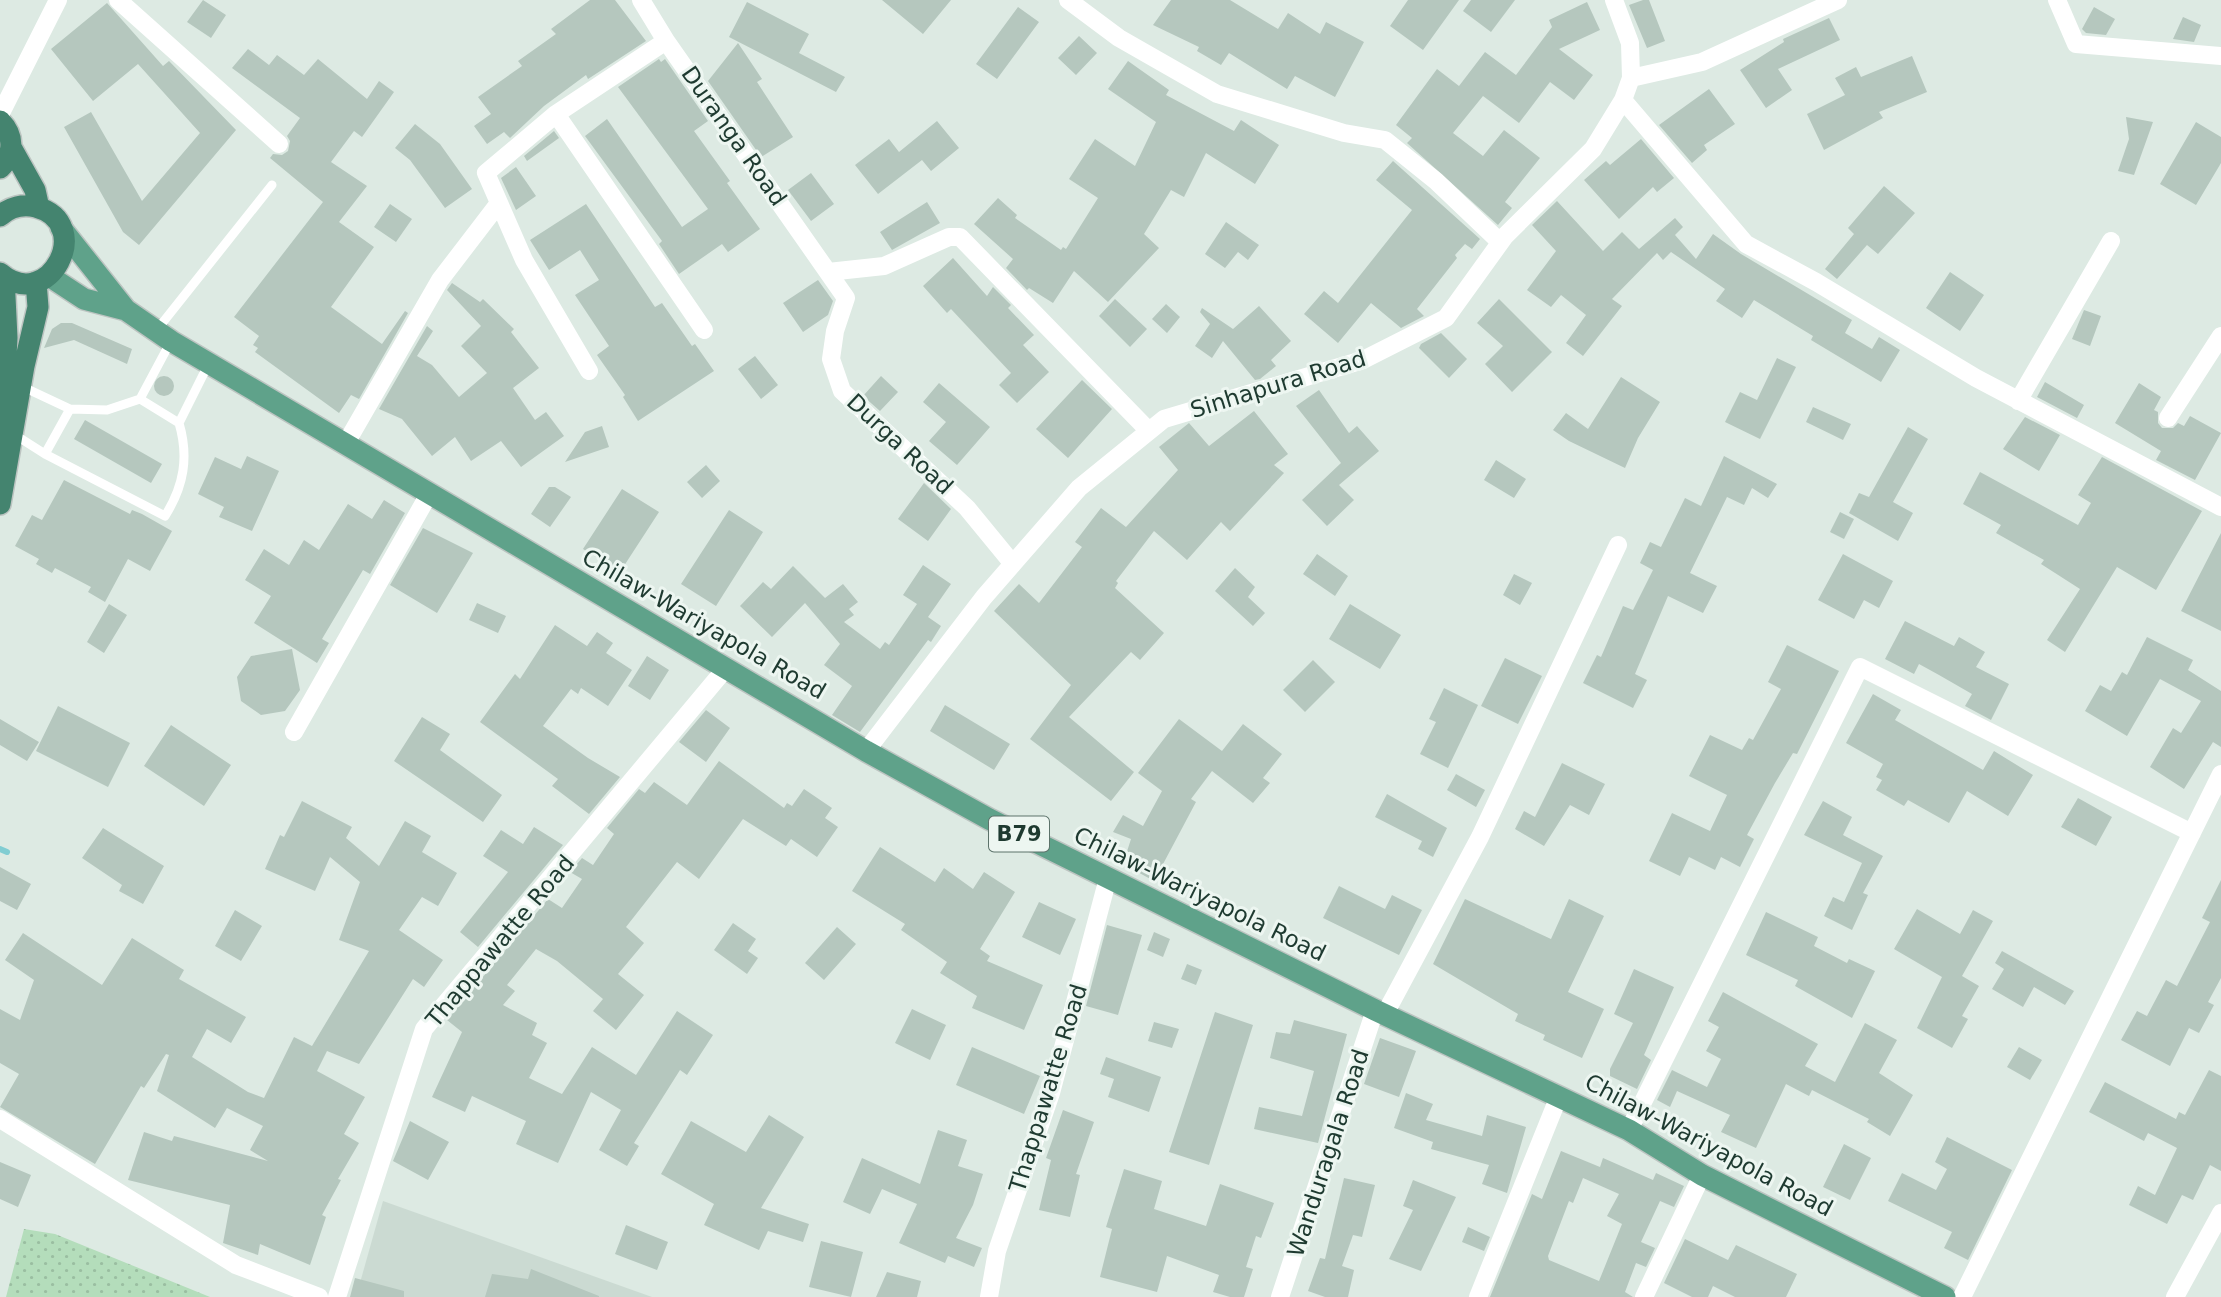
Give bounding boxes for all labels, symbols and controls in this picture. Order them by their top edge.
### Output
street label: Duranga Road [676,61,792,211]
street label: Sinhapura Road [1187,345,1369,423]
street label: Durga Road [842,388,958,500]
street label: Chilaw-Wariyapola Road [578,544,830,704]
road number: B79 [989,816,1049,852]
street label: Chilaw-Wariyapola Road [1070,822,1330,966]
street label: Thappawatte Road [420,850,579,1033]
street label: Thappawatte Road [1004,981,1092,1196]
street label: Wanduragala Road [1282,1046,1374,1260]
street label: Chilaw-Wariyapola Road [1581,1069,1837,1221]

